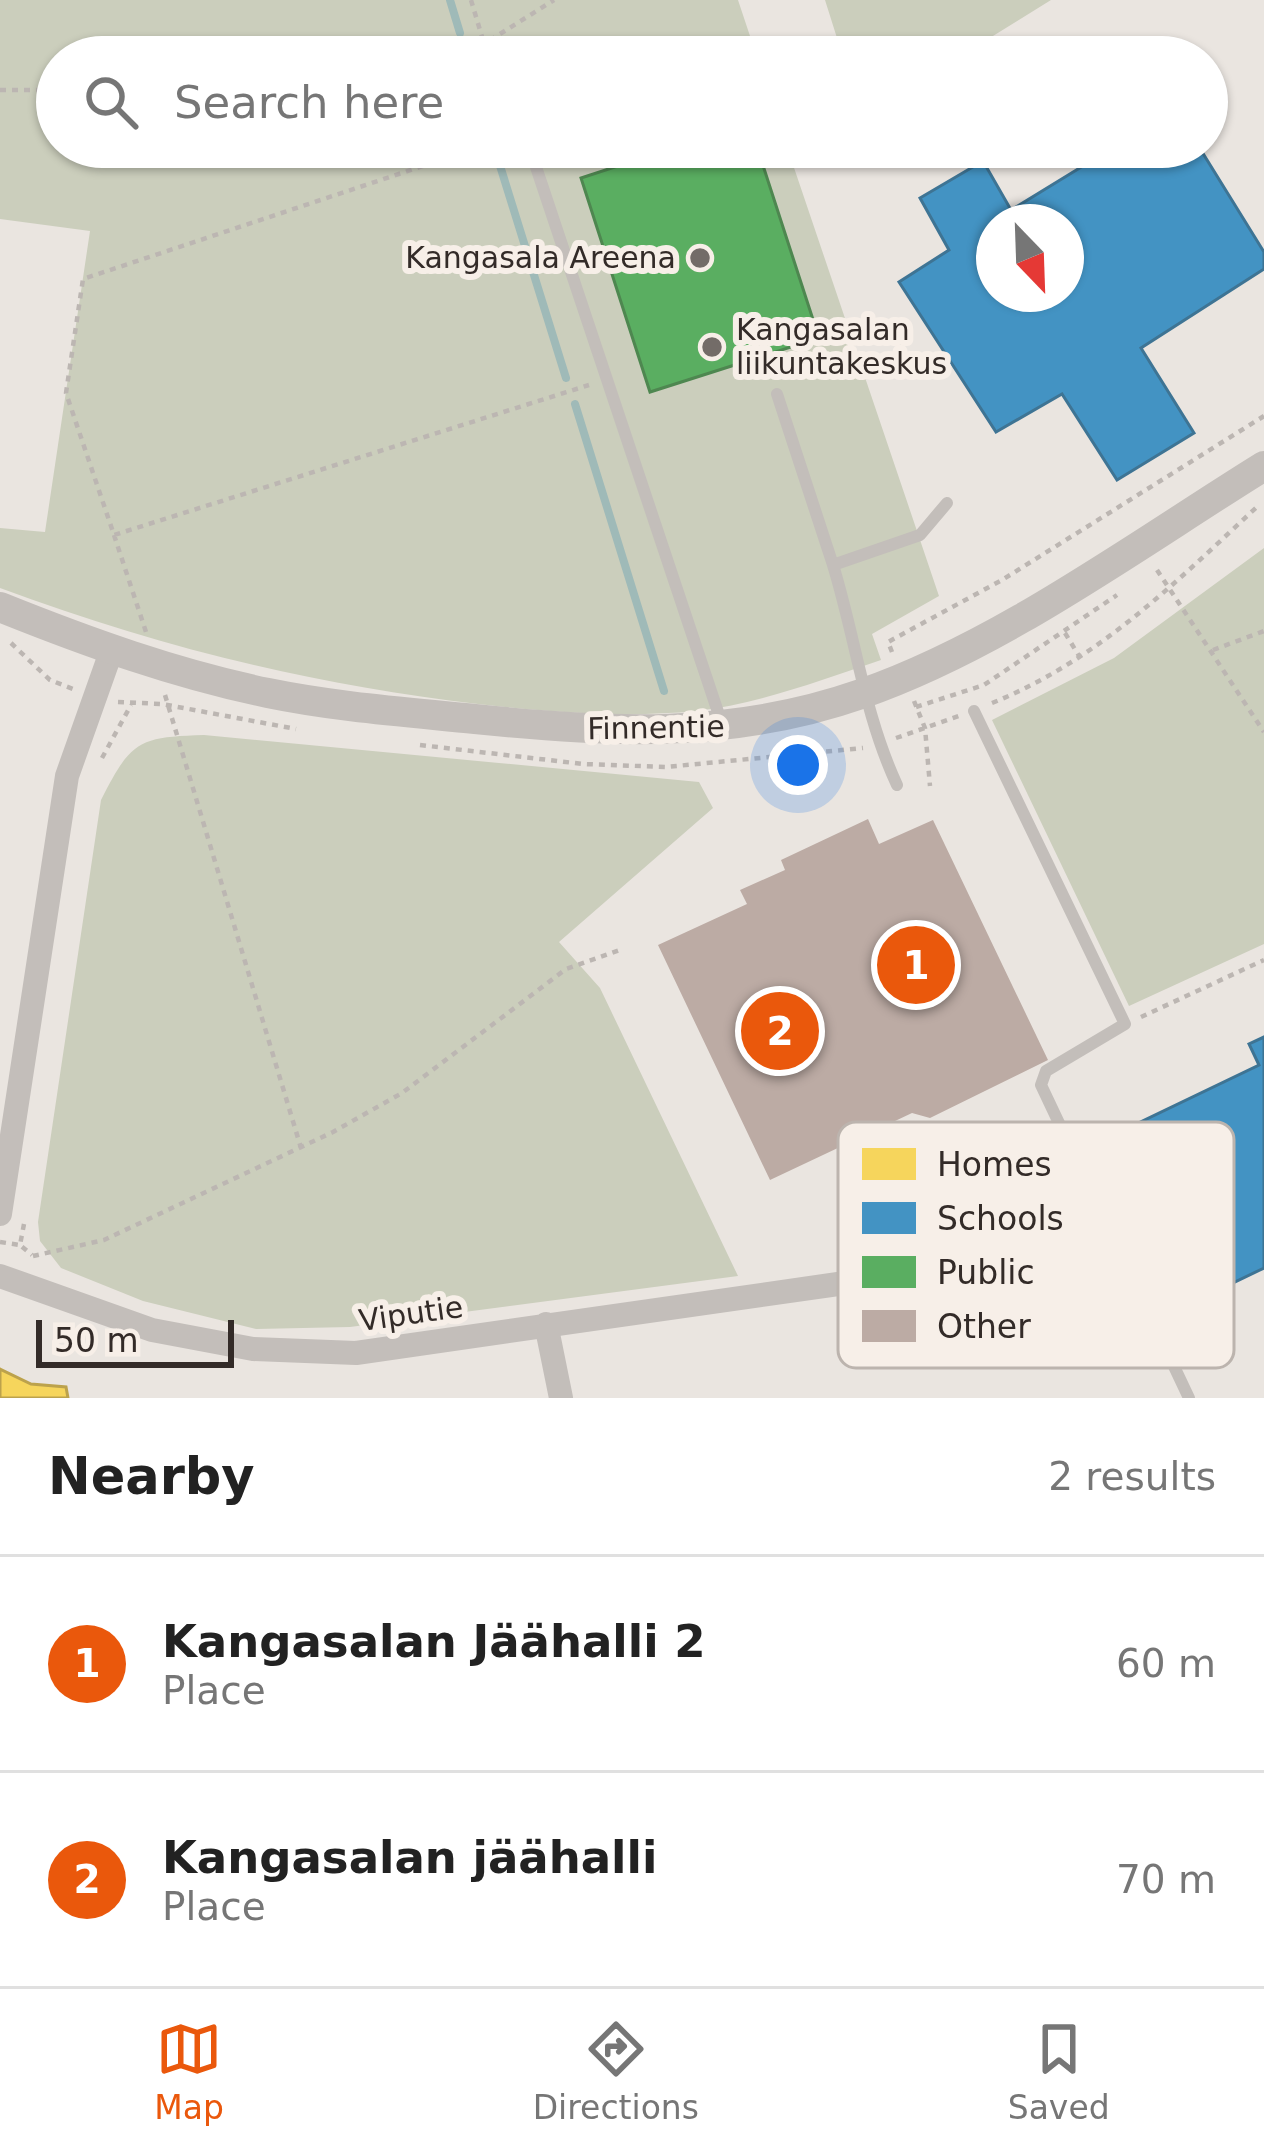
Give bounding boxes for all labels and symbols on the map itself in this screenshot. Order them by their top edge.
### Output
north arrow [976,204,1084,312]
place label: Kangasala Areena [405,240,676,275]
marker: Kangasala Areena [687,245,713,271]
place label: Kangasalan liikuntakeskus [736,312,947,381]
marker: Kangasalan liikuntakeskus [699,334,725,360]
street label: Finnentie [587,709,725,746]
your location [768,735,828,795]
pin: 1 [877,920,955,1010]
pin: 2 [741,986,819,1076]
legend [838,1122,1234,1368]
text: Homes [937,1145,1052,1184]
text: Schools [937,1199,1064,1238]
text: Public [937,1253,1035,1292]
street label: Viputie [357,1289,465,1338]
text: Other [937,1307,1031,1346]
scale bar [36,1314,234,1367]

